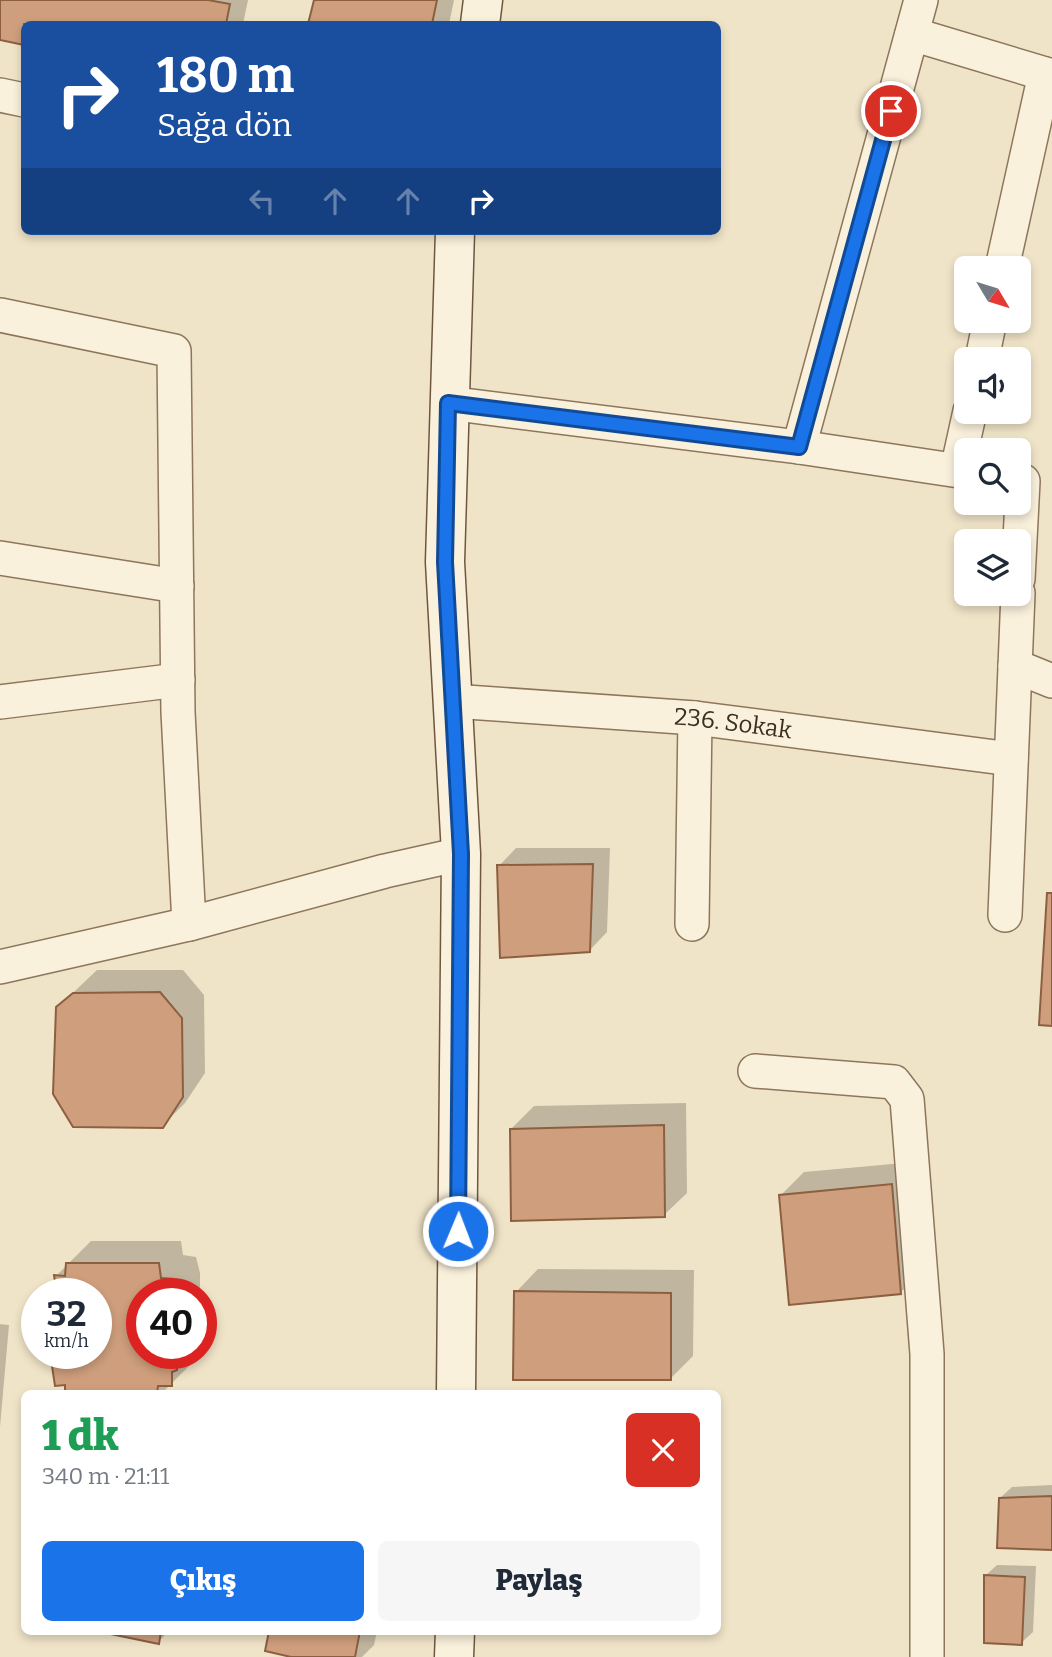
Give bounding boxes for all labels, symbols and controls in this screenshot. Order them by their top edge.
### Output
text: 180 m [157,46,294,105]
icon: right [42,49,133,140]
pin [861,81,921,141]
icon: arrive [872,92,910,130]
text: Sağa dön [157,106,292,144]
icon: left [243,182,281,220]
icon: ahead [316,182,354,220]
icon: ahead [389,182,427,220]
icon: right [462,182,500,220]
north arrow [954,256,1031,332]
map controls [954,256,1031,606]
button: sound [954,347,1031,424]
button: search [954,438,1031,515]
button: layers [954,529,1031,606]
street label: 236. Sokak [673,703,794,744]
position arrow [421,1194,495,1268]
speed limit sign: 40 [126,1278,217,1369]
text: 32 [47,1293,86,1335]
text: km/h [44,1330,89,1352]
text: 1 dk [42,1411,119,1461]
button: close [626,1413,700,1487]
text: 340 m · 21:11 [42,1462,169,1490]
button: Çıkış [42,1541,364,1621]
button: Paylaş [378,1541,700,1621]

